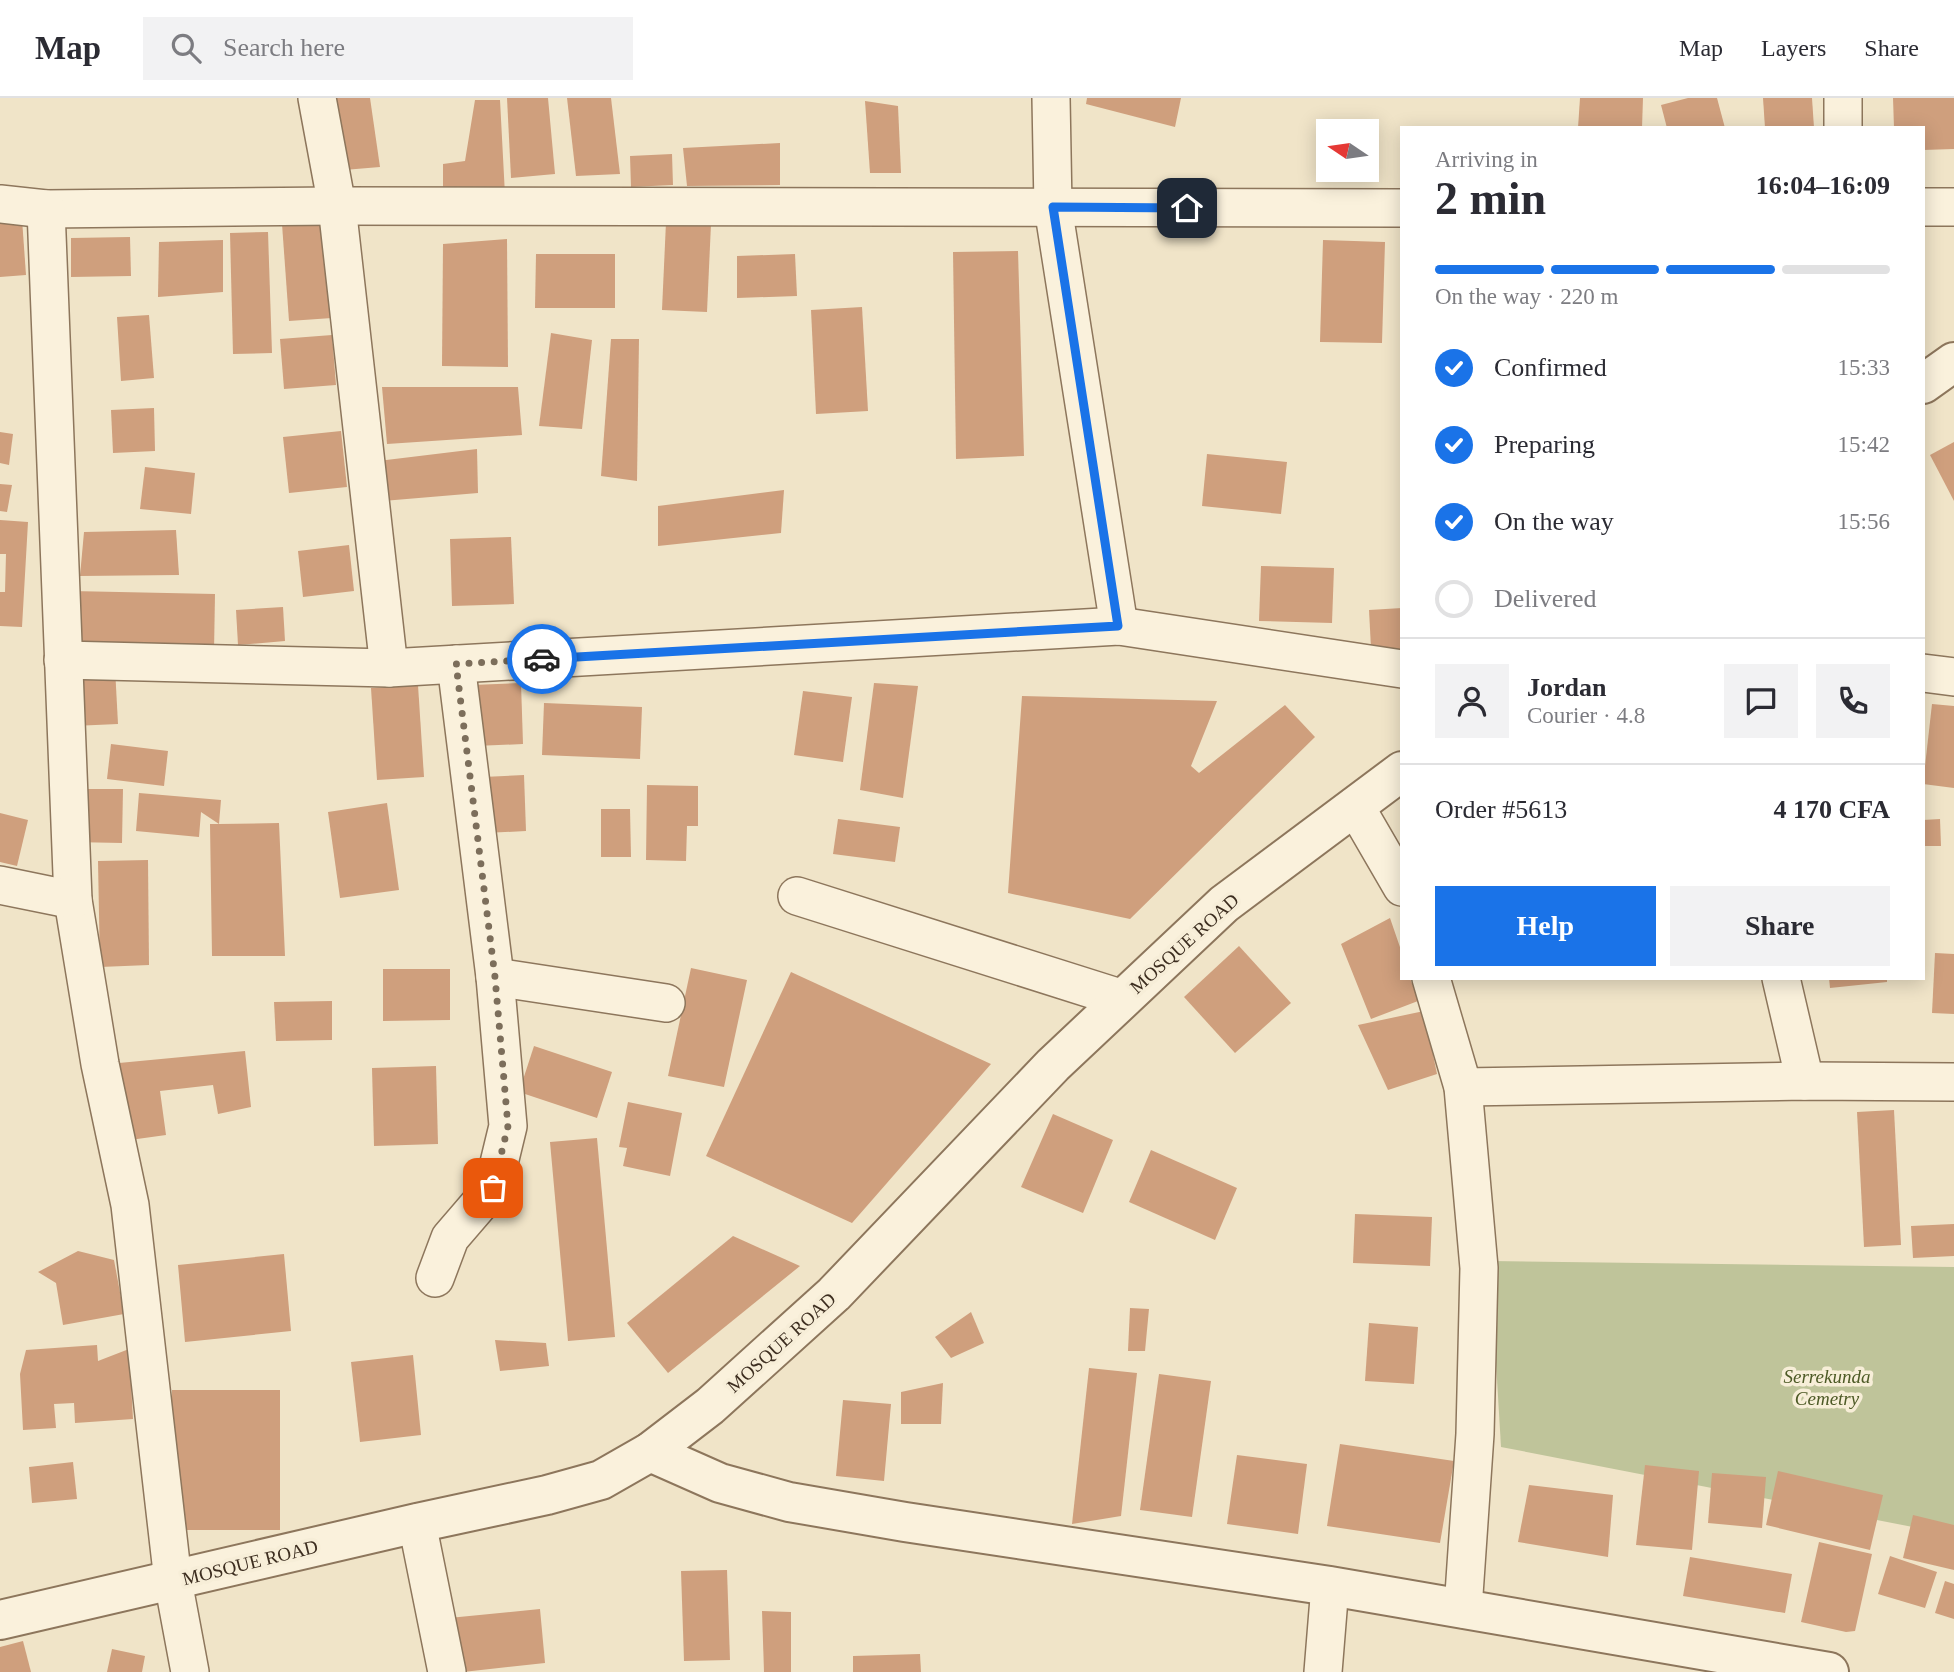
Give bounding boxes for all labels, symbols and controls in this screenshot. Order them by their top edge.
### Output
search box [143,17,633,80]
icon: search [167,29,205,67]
text: Map [35,30,101,66]
text: Search here [223,33,345,62]
text: Map [1679,35,1723,61]
text: Layers [1761,35,1826,61]
text: Share [1864,35,1919,61]
north arrow [1316,119,1379,182]
map controls [1316,119,1379,182]
text: Arriving in [1435,147,1538,172]
text: 16:04–16:09 [1756,171,1890,200]
text: 2 min [1435,173,1546,224]
pin [1157,178,1217,238]
icon: home [1168,189,1206,227]
text: On the way · 220 m [1435,284,1618,309]
icon: check [1435,349,1473,387]
text: Confirmed [1494,353,1607,382]
text: 15:33 [1838,355,1890,380]
icon: check [1435,426,1473,464]
text: Preparing [1494,430,1595,459]
text: 15:42 [1838,432,1890,457]
icon: check [1435,503,1473,541]
text: On the way [1494,507,1614,536]
text: 15:56 [1838,509,1890,534]
text: Delivered [1494,584,1597,613]
courier [507,624,577,694]
icon: car [523,640,561,678]
button: person [1435,664,1509,738]
button: chat [1724,664,1798,738]
button: phone [1816,664,1890,738]
text: Jordan [1527,673,1606,702]
text: Courier · 4.8 [1527,703,1645,728]
text: Order #5613 [1435,795,1567,824]
text: 4 170 CFA [1773,795,1890,824]
button: Help [1435,886,1656,966]
button: Share [1670,886,1890,966]
street label: MOSQUE ROAD [1126,889,1243,998]
pin [463,1158,523,1218]
icon: bag [474,1169,512,1207]
street label: MOSQUE ROAD [723,1288,840,1397]
park label: Serrekunda Cemetry [1784,1366,1870,1409]
street label: MOSQUE ROAD [180,1536,320,1589]

